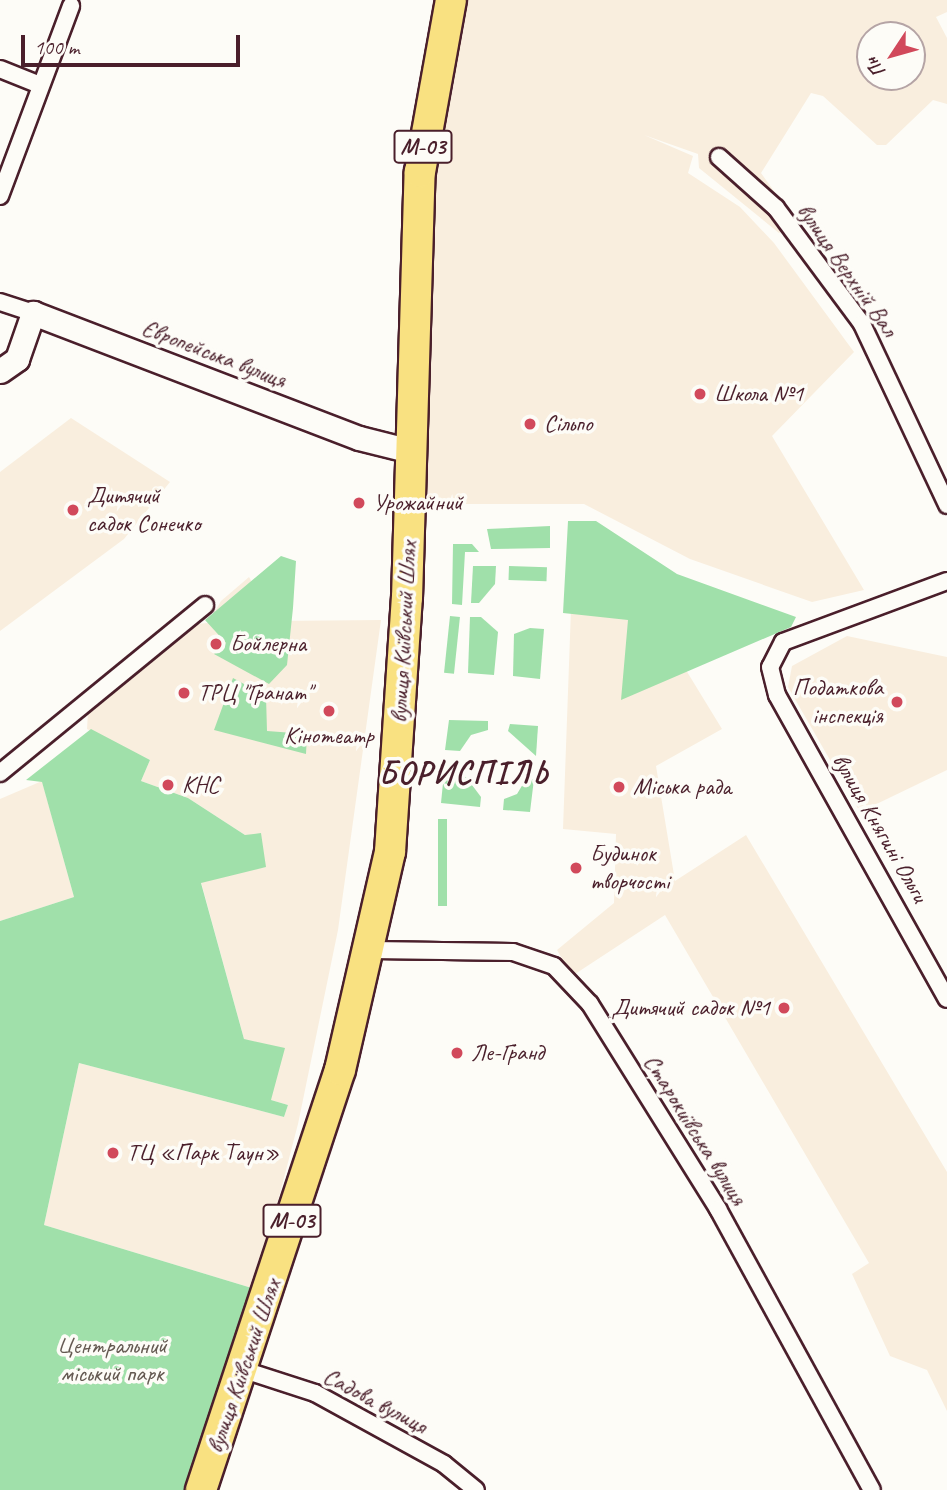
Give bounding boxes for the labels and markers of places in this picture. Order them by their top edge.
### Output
place label: Школа №1 [714,380,803,408]
marker: Школа №1 [692,386,708,402]
place label: Сільпо [544,410,592,438]
marker: Сільпо [522,416,538,432]
place label: Дитячий садок Сонечко [87,482,200,538]
place label: Урожайний [373,489,463,517]
marker: Урожайний [351,495,367,511]
marker: Дитячий садок Сонечко [65,502,81,518]
place label: Бойлерна [230,630,306,658]
marker: Бойлерна [208,636,224,652]
place label: Податкова інспекція [793,674,883,730]
place label: ТРЦ "Гранат" [198,679,312,707]
marker: ТРЦ "Гранат" [176,685,192,701]
marker: Податкова інспекція [889,694,905,710]
marker: Кінотеатр [321,703,337,719]
place label: Кінотеатр [284,722,374,750]
place label: КНС [182,771,219,799]
place label: Міська рада [633,773,732,801]
marker: КНС [160,777,176,793]
marker: Міська рада [611,779,627,795]
place label: Будинок творчості [590,840,669,896]
marker: Будинок творчості [568,860,584,876]
place label: Дитячий садок №1 [611,994,770,1022]
marker: Дитячий садок №1 [776,1000,792,1016]
place label: Ле-Гранд [471,1039,544,1067]
marker: Ле-Гранд [449,1045,465,1061]
place label: ТЦ «Парк Таун» [127,1139,278,1167]
marker: ТЦ «Парк Таун» [105,1145,121,1161]

